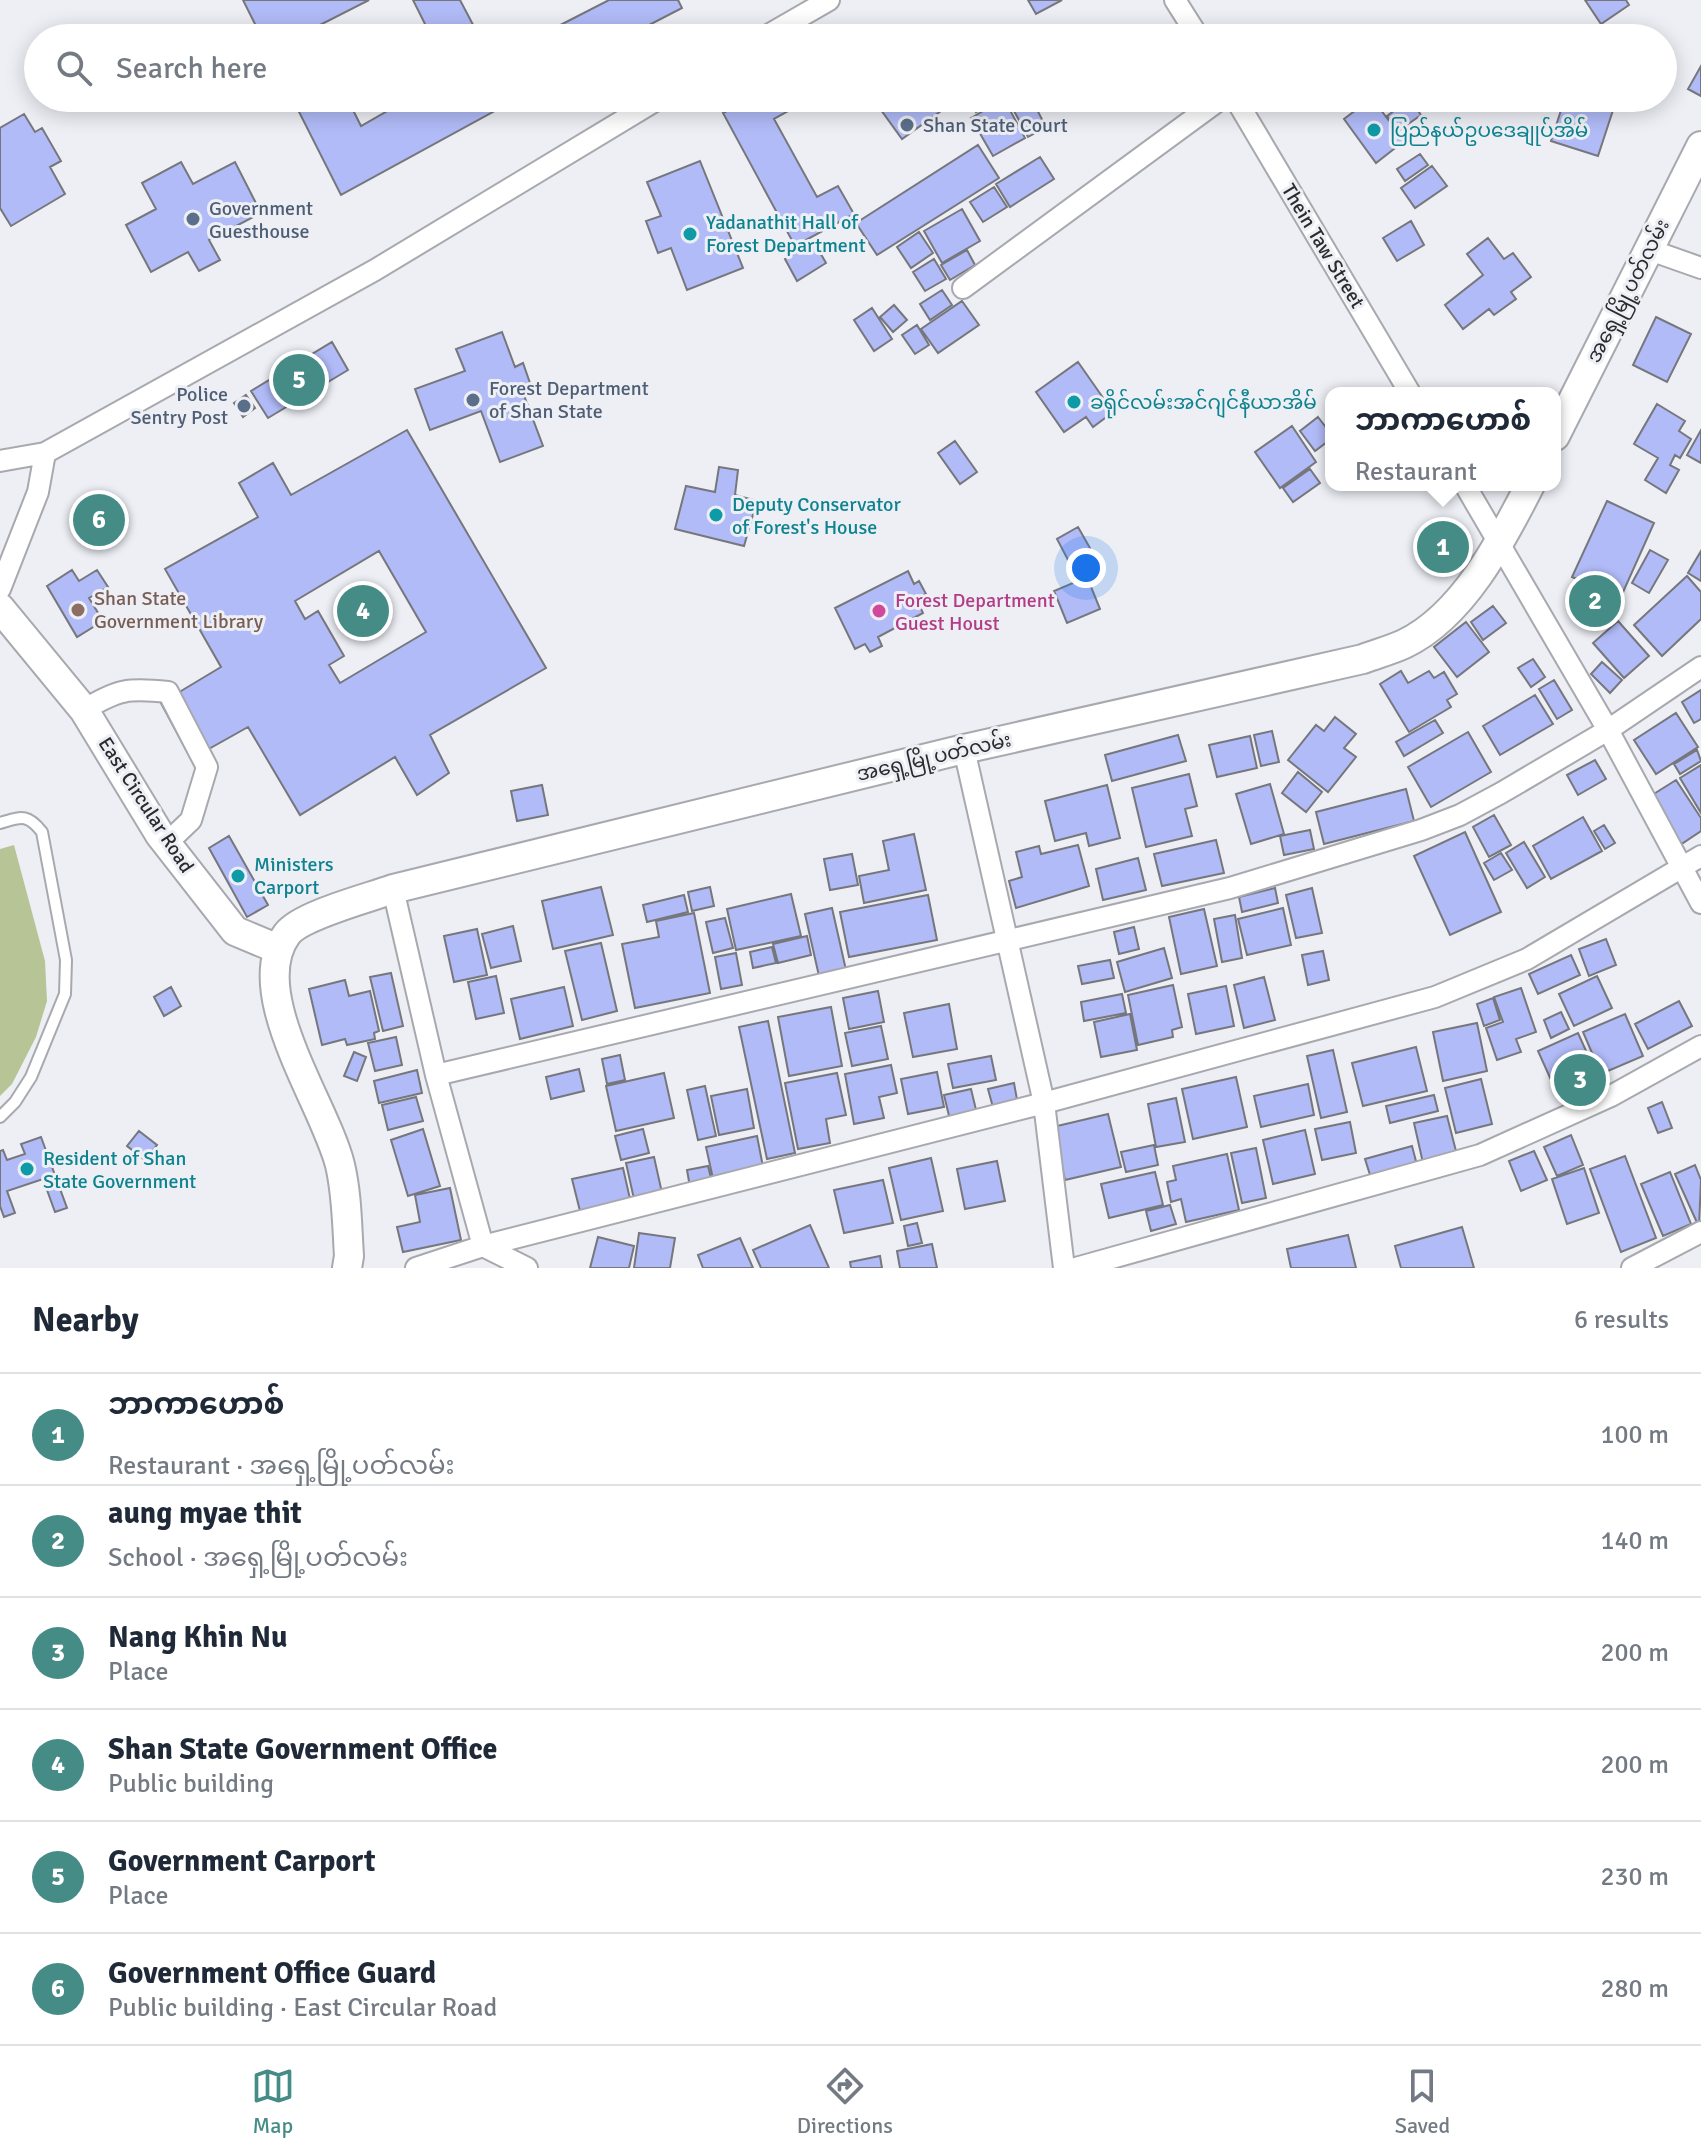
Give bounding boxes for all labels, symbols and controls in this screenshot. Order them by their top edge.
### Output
search box [24,24,1677,112]
icon: search [52,46,96,90]
text: Search here [116,50,267,87]
place label: Shan State Court [923,113,1068,138]
marker: Shan State Court [898,116,916,134]
place label: ပြည်နယ်ဥပဒေချုပ်အိမ် [1390,116,1588,146]
marker: ပြည်နယ်ဥပဒေချုပ်အိမ် [1365,121,1383,139]
street label: Thein Taw Street [1276,179,1370,313]
place label: Government Guesthouse [209,196,313,244]
marker: Government Guesthouse [184,210,202,228]
place label: Yadanathit Hall of Forest Department [706,210,866,258]
street label: အရှေ့မြို့ပတ်လမ်း [1579,214,1679,369]
marker: Yadanathit Hall of Forest Department [681,225,699,243]
pin: 5 [273,350,325,410]
place label: Forest Department of Shan State [489,376,649,424]
place label: Police Sentry Post [130,382,228,430]
popup [1325,387,1561,491]
place label: ခရိုင်လမ်းအင်ဂျင်နီယာအိမ် [1090,388,1317,419]
marker: Forest Department of Shan State [464,391,482,409]
marker: ခရိုင်လမ်းအင်ဂျင်နီယာအိမ် [1065,393,1083,411]
marker: Police Sentry Post [235,397,253,415]
text: ဘာကာဟောစ် [1355,402,1531,439]
text: Restaurant [1355,456,1477,488]
pin: 6 [73,490,125,550]
place label: Deputy Conservator of Forest's House [732,492,902,540]
marker: Deputy Conservator of Forest's House [707,506,725,524]
pin: 1 [1417,517,1469,577]
your location [1066,548,1106,588]
pin: 2 [1569,571,1621,631]
pin: 4 [337,581,389,641]
place label: Shan State Government Library [94,586,264,634]
place label: Forest Department Guest Houst [895,588,1055,636]
marker: Shan State Government Library [69,601,87,619]
marker: Forest Department Guest Houst [870,602,888,620]
street label: အရှေ့မြို့ပတ်လမ်း [854,725,1015,791]
street label: East Circular Road [93,732,199,878]
place label: Ministers Carport [254,852,334,900]
marker: Ministers Carport [229,867,247,885]
pin: 3 [1554,1050,1606,1110]
place label: Resident of Shan State Government [43,1146,196,1194]
marker: Resident of Shan State Government [18,1160,36,1178]
text: Nearby [32,1299,139,1341]
text: 6 results [1574,1304,1669,1336]
text: ဘာကာဟောစ် [108,1386,285,1423]
text: 1 [51,1419,65,1451]
text: 100 m [1600,1419,1669,1451]
text: Restaurant · အရှေ့မြို့ပတ်လမ်း [108,1450,454,1482]
text: aung myae thit [108,1495,302,1532]
text: 2 [51,1525,65,1557]
text: 140 m [1600,1525,1669,1557]
text: School · အရှေ့မြို့ပတ်လမ်း [108,1542,408,1574]
text: Nang Khin Nu [108,1619,288,1656]
text: 3 [51,1637,65,1669]
text: 200 m [1600,1637,1669,1669]
text: Place [108,1656,169,1688]
text: Shan State Government Office [108,1731,497,1768]
text: 4 [51,1749,65,1781]
text: 200 m [1600,1749,1669,1781]
text: Public building [108,1768,274,1800]
text: Government Carport [108,1843,375,1880]
text: 5 [51,1861,65,1893]
text: 230 m [1600,1861,1669,1893]
text: Place [108,1880,169,1912]
text: Government Office Guard [108,1955,436,1992]
text: 6 [51,1973,65,2005]
text: 280 m [1600,1973,1669,2005]
text: Public building · East Circular Road [108,1992,497,2024]
tab: Map [251,2064,295,2139]
tab: Directions [797,2064,893,2139]
tab: Saved [1395,2064,1450,2139]

